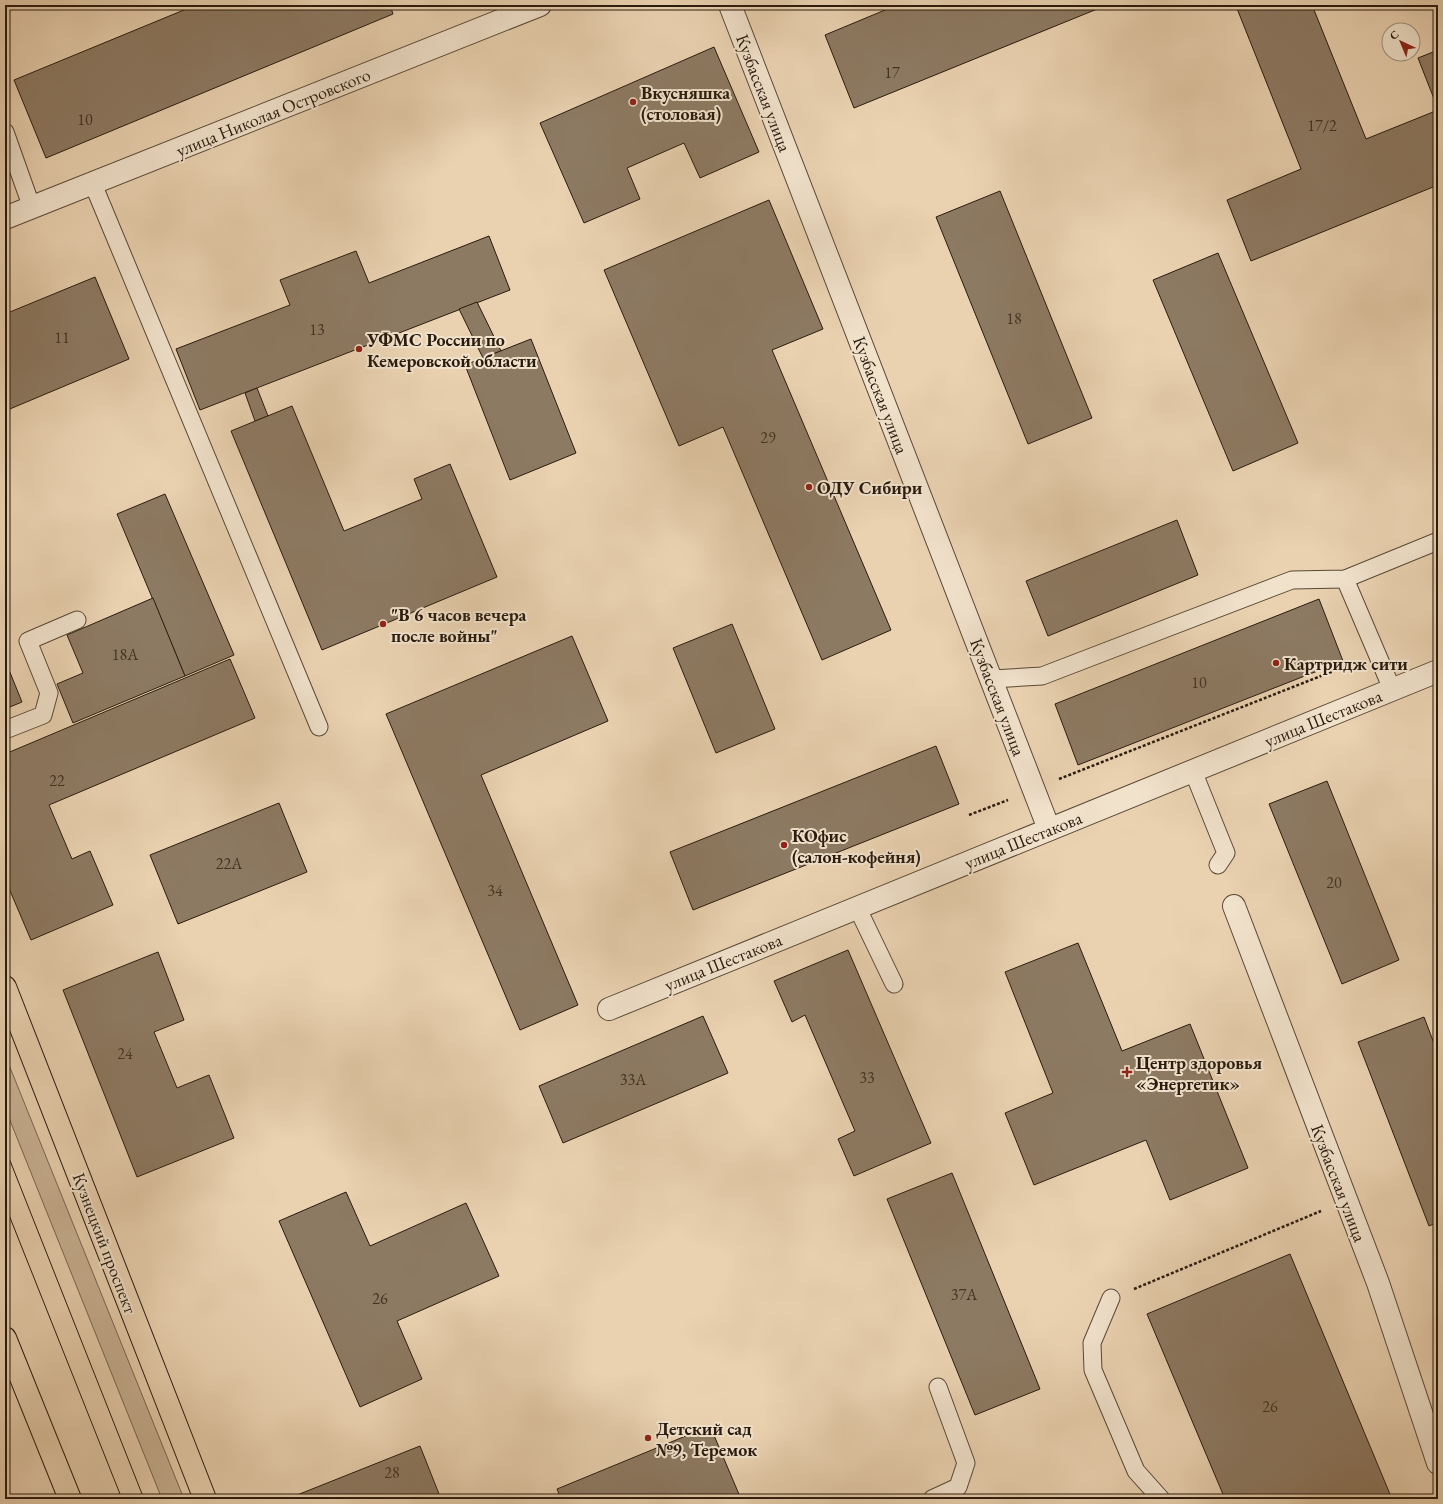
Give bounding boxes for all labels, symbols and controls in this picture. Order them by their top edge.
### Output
north arrow [1381,22,1421,62]
text: С [1386,27,1402,43]
street label: Кузбасская улица [731,31,797,156]
street label: улица Николая Островского [172,62,374,162]
house number: 17 [884,62,900,83]
place label: Вкусняшка (столовая) [641,81,730,125]
marker: Вкусняшка (столовая) [628,97,638,107]
house number: 10 [77,109,93,130]
house number: 17/2 [1307,115,1337,136]
house number: 18 [1006,308,1022,329]
house number: 13 [309,319,325,340]
house number: 11 [54,327,70,348]
place label: УФМС России по Кемеровской области [366,328,537,372]
street label: Кузбасская улица [848,333,914,458]
marker: УФМС России по Кемеровской области [354,344,364,354]
house number: 29 [760,427,776,448]
place label: ОДУ Сибири [817,476,923,499]
marker: ОДУ Сибири [804,482,814,492]
place label: "В 6 часов вечера после войны" [391,603,527,647]
marker: "В 6 часов вечера после войны" [378,619,388,629]
street label: Кузбасская улица [965,635,1031,760]
house number: 18А [112,644,139,665]
place label: Картридж сити [1284,652,1408,675]
marker: Картридж сити [1271,658,1281,668]
house number: 10 [1191,672,1207,693]
street label: улица Шестакова [1261,684,1386,752]
house number: 22 [49,770,65,791]
street label: улица Шестакова [961,806,1086,874]
place label: КОфис (салон-кофейня) [792,824,921,868]
marker: КОфис (салон-кофейня) [779,840,789,850]
house number: 22А [216,853,243,874]
house number: 20 [1326,872,1342,893]
house number: 34 [487,880,503,901]
street label: улица Шестакова [661,928,786,996]
house number: 24 [117,1043,133,1064]
place label: Центр здоровья «Энергетик» [1136,1051,1262,1095]
marker: Центр здоровья «Энергетик» [1121,1066,1133,1078]
house number: 33 [859,1067,875,1088]
house number: 33А [620,1069,647,1090]
street label: Кузбасская улица [1306,1121,1372,1246]
street label: Кузнецкий проспект [68,1169,143,1317]
house number: 37А [951,1284,978,1305]
house number: 26 [372,1288,388,1309]
house number: 26 [1262,1396,1278,1417]
place label: Детский сад №9, Теремок [656,1417,757,1461]
marker: Детский сад №9, Теремок [643,1433,653,1443]
house number: 28 [384,1462,400,1483]

